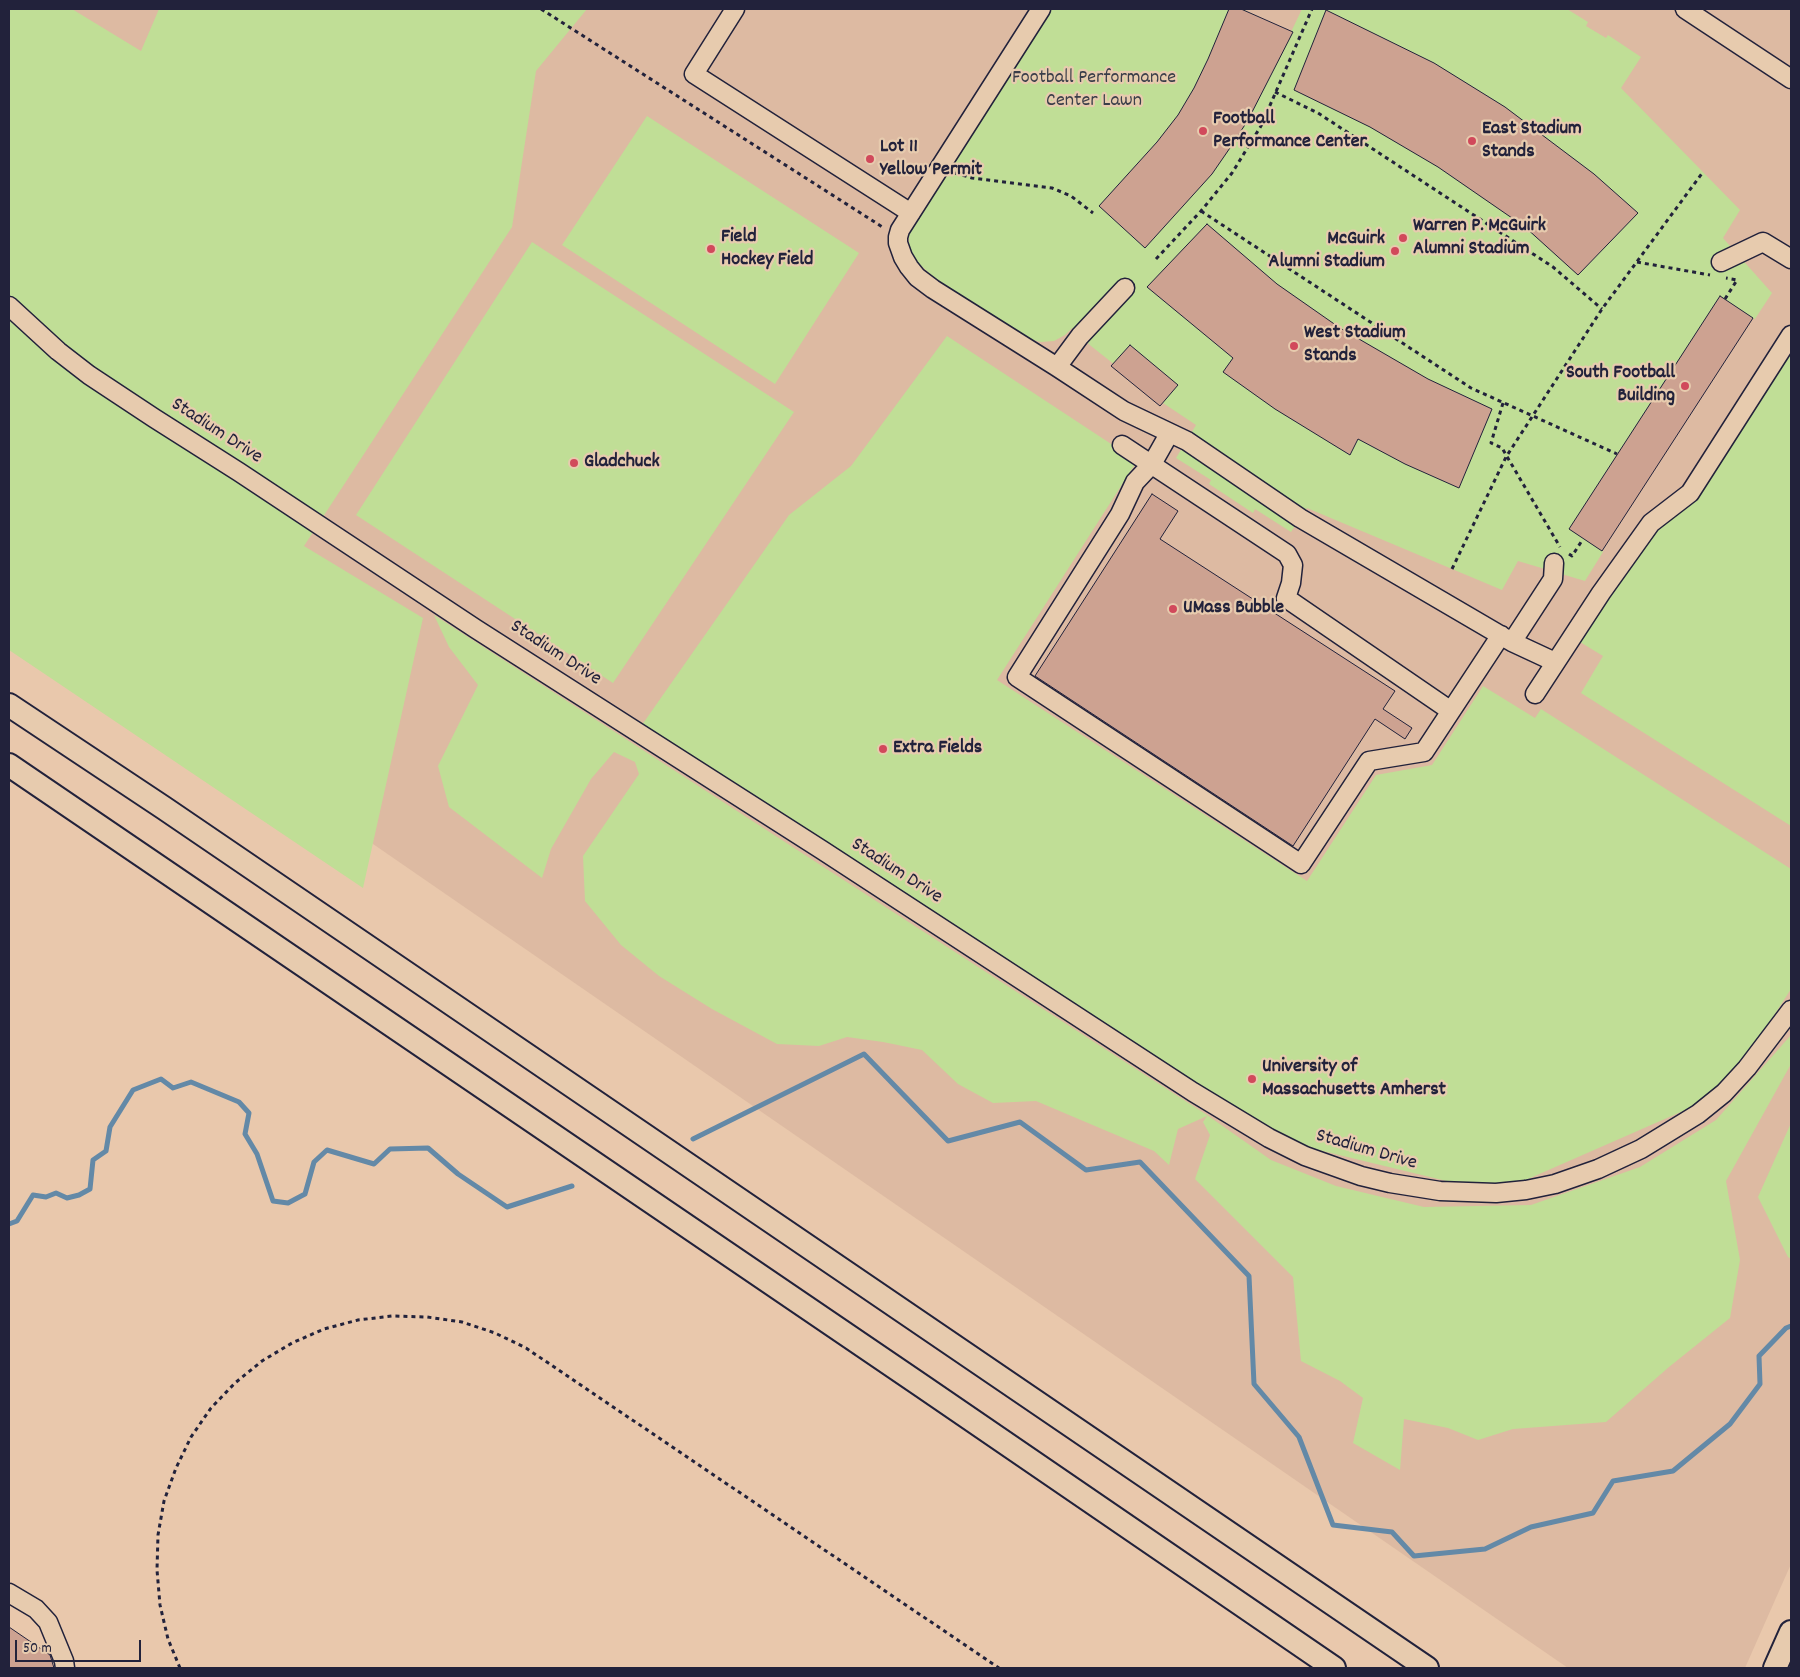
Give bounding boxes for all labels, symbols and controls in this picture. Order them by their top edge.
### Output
park label: Football Performance Center Lawn [1012,67,1176,114]
place label: Football Performance Center [1213,108,1367,155]
place label: East Stadium Stands [1482,118,1582,165]
marker: Football Performance Center [1197,125,1209,137]
marker: East Stadium Stands [1466,135,1478,147]
place label: Lot 11 Yellow Permit [880,136,982,183]
marker: Lot 11 Yellow Permit [864,153,876,165]
place label: Warren P. McGuirk Alumni Stadium [1413,215,1546,262]
place label: Field Hockey Field [721,226,813,273]
place label: McGuirk Alumni Stadium [1269,228,1385,275]
marker: Warren P. McGuirk Alumni Stadium [1397,232,1409,244]
marker: Field Hockey Field [705,243,717,255]
marker: McGuirk Alumni Stadium [1389,245,1401,257]
place label: West Stadium Stands [1304,322,1406,369]
marker: West Stadium Stands [1288,340,1300,352]
place label: South Football Building [1566,362,1675,409]
marker: South Football Building [1679,380,1691,392]
street label: Stadium Drive [166,394,266,470]
place label: Gladchuck [584,451,660,475]
marker: Gladchuck [568,457,580,469]
place label: UMass Bubble [1183,597,1284,621]
marker: UMass Bubble [1167,603,1179,615]
street label: Stadium Drive [505,616,605,692]
place label: Extra Fields [893,737,982,761]
marker: Extra Fields [877,743,889,755]
street label: Stadium Drive [846,834,946,910]
place label: University of Massachusetts Amherst [1262,1056,1446,1103]
marker: University of Massachusetts Amherst [1246,1073,1258,1085]
street label: Stadium Drive [1313,1125,1419,1177]
scale bar [18,1630,144,1662]
text: 50 m [23,1638,52,1660]

